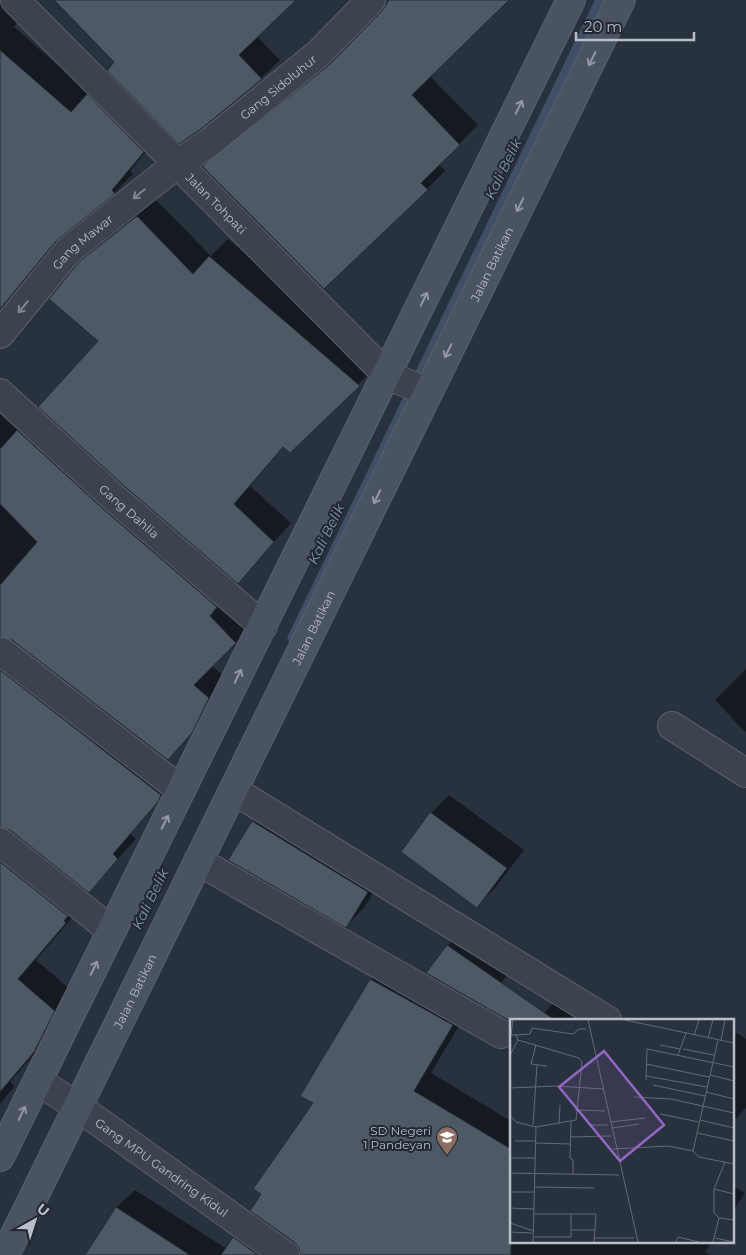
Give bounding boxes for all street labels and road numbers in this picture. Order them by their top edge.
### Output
street label: Gang Sidoluhur [237,51,319,122]
street label: Jalan Tohpati [182,169,250,237]
street label: Gang Mawar [49,211,116,272]
street label: Jalan Batikan [466,224,516,305]
street label: Gang Dahlia [96,481,162,541]
street label: Jalan Batikan [288,588,338,668]
street label: Jalan Batikan [109,951,159,1032]
street label: Gang MPU Gandring Kidul [93,1114,231,1220]

